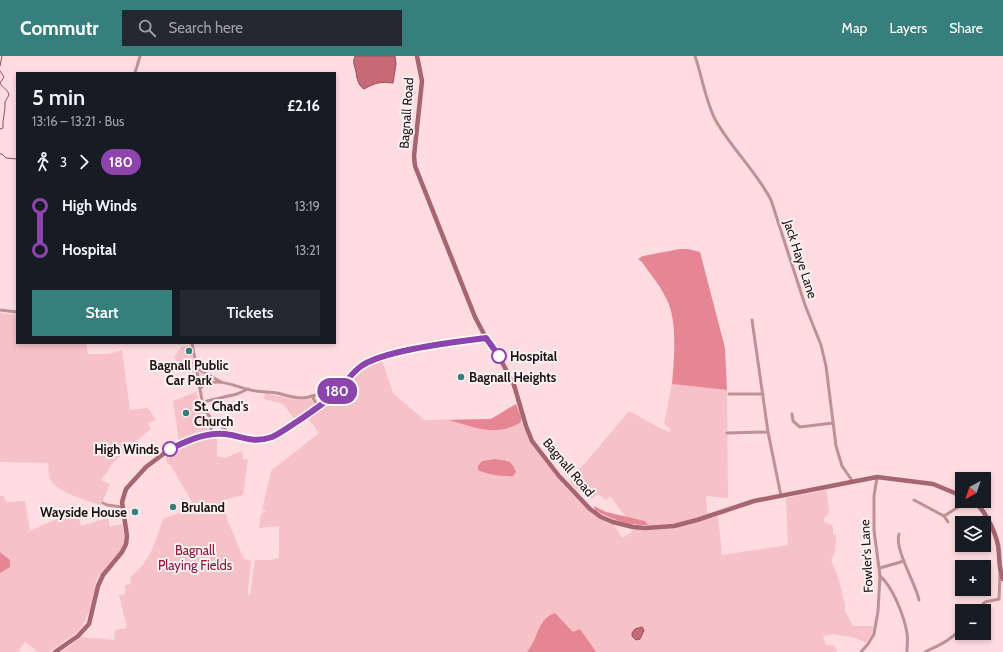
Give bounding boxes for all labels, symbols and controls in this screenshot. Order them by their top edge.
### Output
search box [122,10,402,46]
text: Commutr [20,17,98,40]
icon: search [136,17,158,39]
text: Search here [168,19,243,37]
text: Map [842,19,867,37]
text: Layers [889,19,927,37]
text: Share [949,19,983,37]
street label: Bagnall Road [396,77,416,149]
text: 5 min [32,84,85,111]
text: £2.16 [287,97,320,115]
text: 13:16 – 13:21 · Bus [32,113,124,129]
icon: walk [32,151,54,173]
icon: forward [73,151,95,173]
text: 180 [109,153,133,171]
text: 3 [60,154,67,170]
text: High Winds [62,197,137,215]
text: 13:19 [294,198,320,214]
street label: Jack Haye Lane [780,217,821,301]
text: Hospital [62,241,116,259]
text: 13:21 [295,242,320,258]
button: Start [32,290,172,336]
button: Tickets [180,290,320,336]
marker: Bagnall Public Car Park [184,346,194,356]
marker: Hospital [491,348,507,364]
place label: Hospital [510,348,558,364]
place label: Bagnall Public Car Park [149,357,229,388]
place label: Bagnall Heights [469,369,557,385]
marker: Bagnall Heights [456,372,466,382]
line badge: 180 [314,378,360,404]
text: 180 [325,382,349,400]
place label: St. Chad's Church [194,398,249,429]
marker: St. Chad's Church [181,408,191,418]
street label: Bagnall Road [540,435,598,499]
place label: High Winds [94,441,159,457]
marker: High Winds [162,441,178,457]
north arrow [955,472,991,508]
map controls [955,472,991,640]
place label: Bruland [181,499,225,515]
marker: Bruland [168,502,178,512]
place label: Wayside House [40,504,127,520]
marker: Wayside House [130,507,140,517]
button: layers [955,516,991,552]
street label: Fowler's Lane [856,519,876,593]
park label: Bagnall Playing Fields [158,542,233,573]
button: + [955,560,991,596]
button: − [955,604,991,640]

